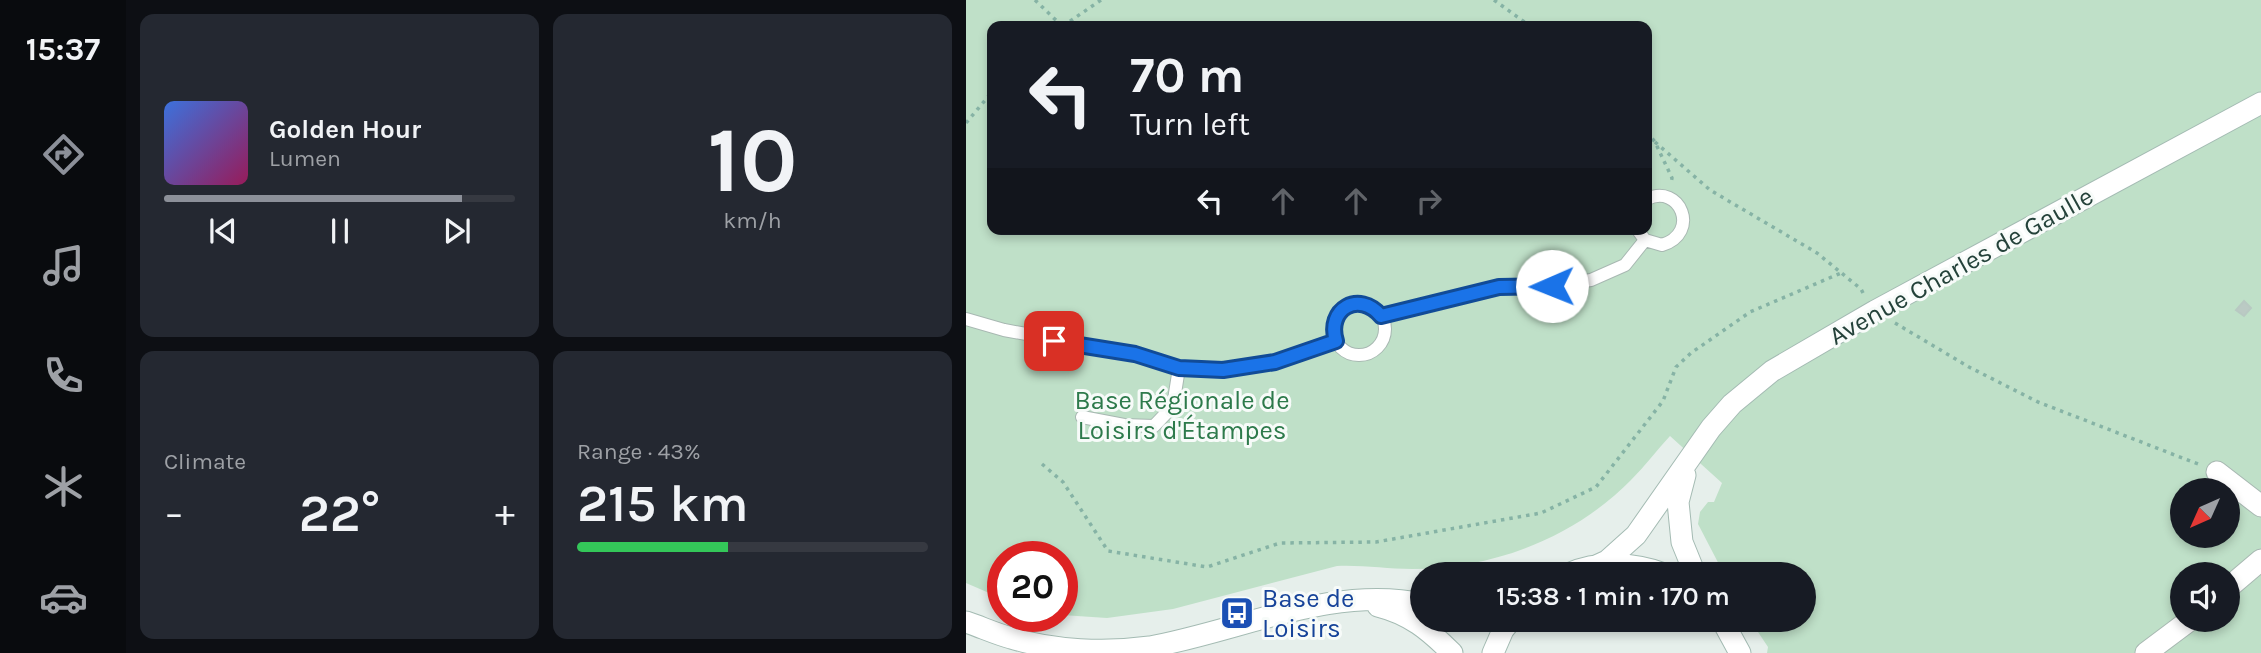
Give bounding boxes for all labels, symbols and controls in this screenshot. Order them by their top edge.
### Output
text: 15:37 [26,31,100,68]
text: 70 m [1130,47,1244,104]
icon: left [1015,49,1106,140]
text: Turn left [1130,106,1250,143]
text: 10 [708,108,798,214]
text: Golden Hour [269,114,421,145]
icon: directions [39,130,88,179]
text: Lumen [269,145,341,172]
street label: Avenue Charles de Gaulle [1824,180,2098,352]
icon: left [1191,182,1229,220]
icon: ahead [1264,182,1302,220]
icon: ahead [1337,182,1375,220]
icon: right [1410,182,1448,220]
text: km/h [723,207,782,234]
icon: previous [204,212,242,250]
icon: pause [321,212,359,250]
icon: next [438,212,476,250]
icon: music [39,241,88,290]
position arrow [1515,249,1589,323]
pin [1024,311,1084,371]
icon: arrive [1035,322,1073,360]
icon: phone [39,351,88,400]
park label: Base Régionale de Loisirs d'Étampes [1074,385,1290,446]
text: Range · 43% [577,438,701,465]
text: Climate [164,448,246,475]
icon: climate [39,462,88,511]
text: 215 km [577,473,749,534]
north arrow [2170,478,2240,548]
map controls [2170,478,2240,632]
text: 22° [299,483,380,544]
text: − [164,491,184,536]
text: + [495,491,515,536]
speed limit sign: 20 [987,541,1078,632]
button: sound [2170,562,2240,632]
icon: car [39,573,88,622]
text: 15:38 · 1 min · 170 m [1496,581,1730,612]
place label: Base de Loisirs [1262,583,1354,644]
bus stop icon: Base de Loisirs [1218,594,1256,632]

